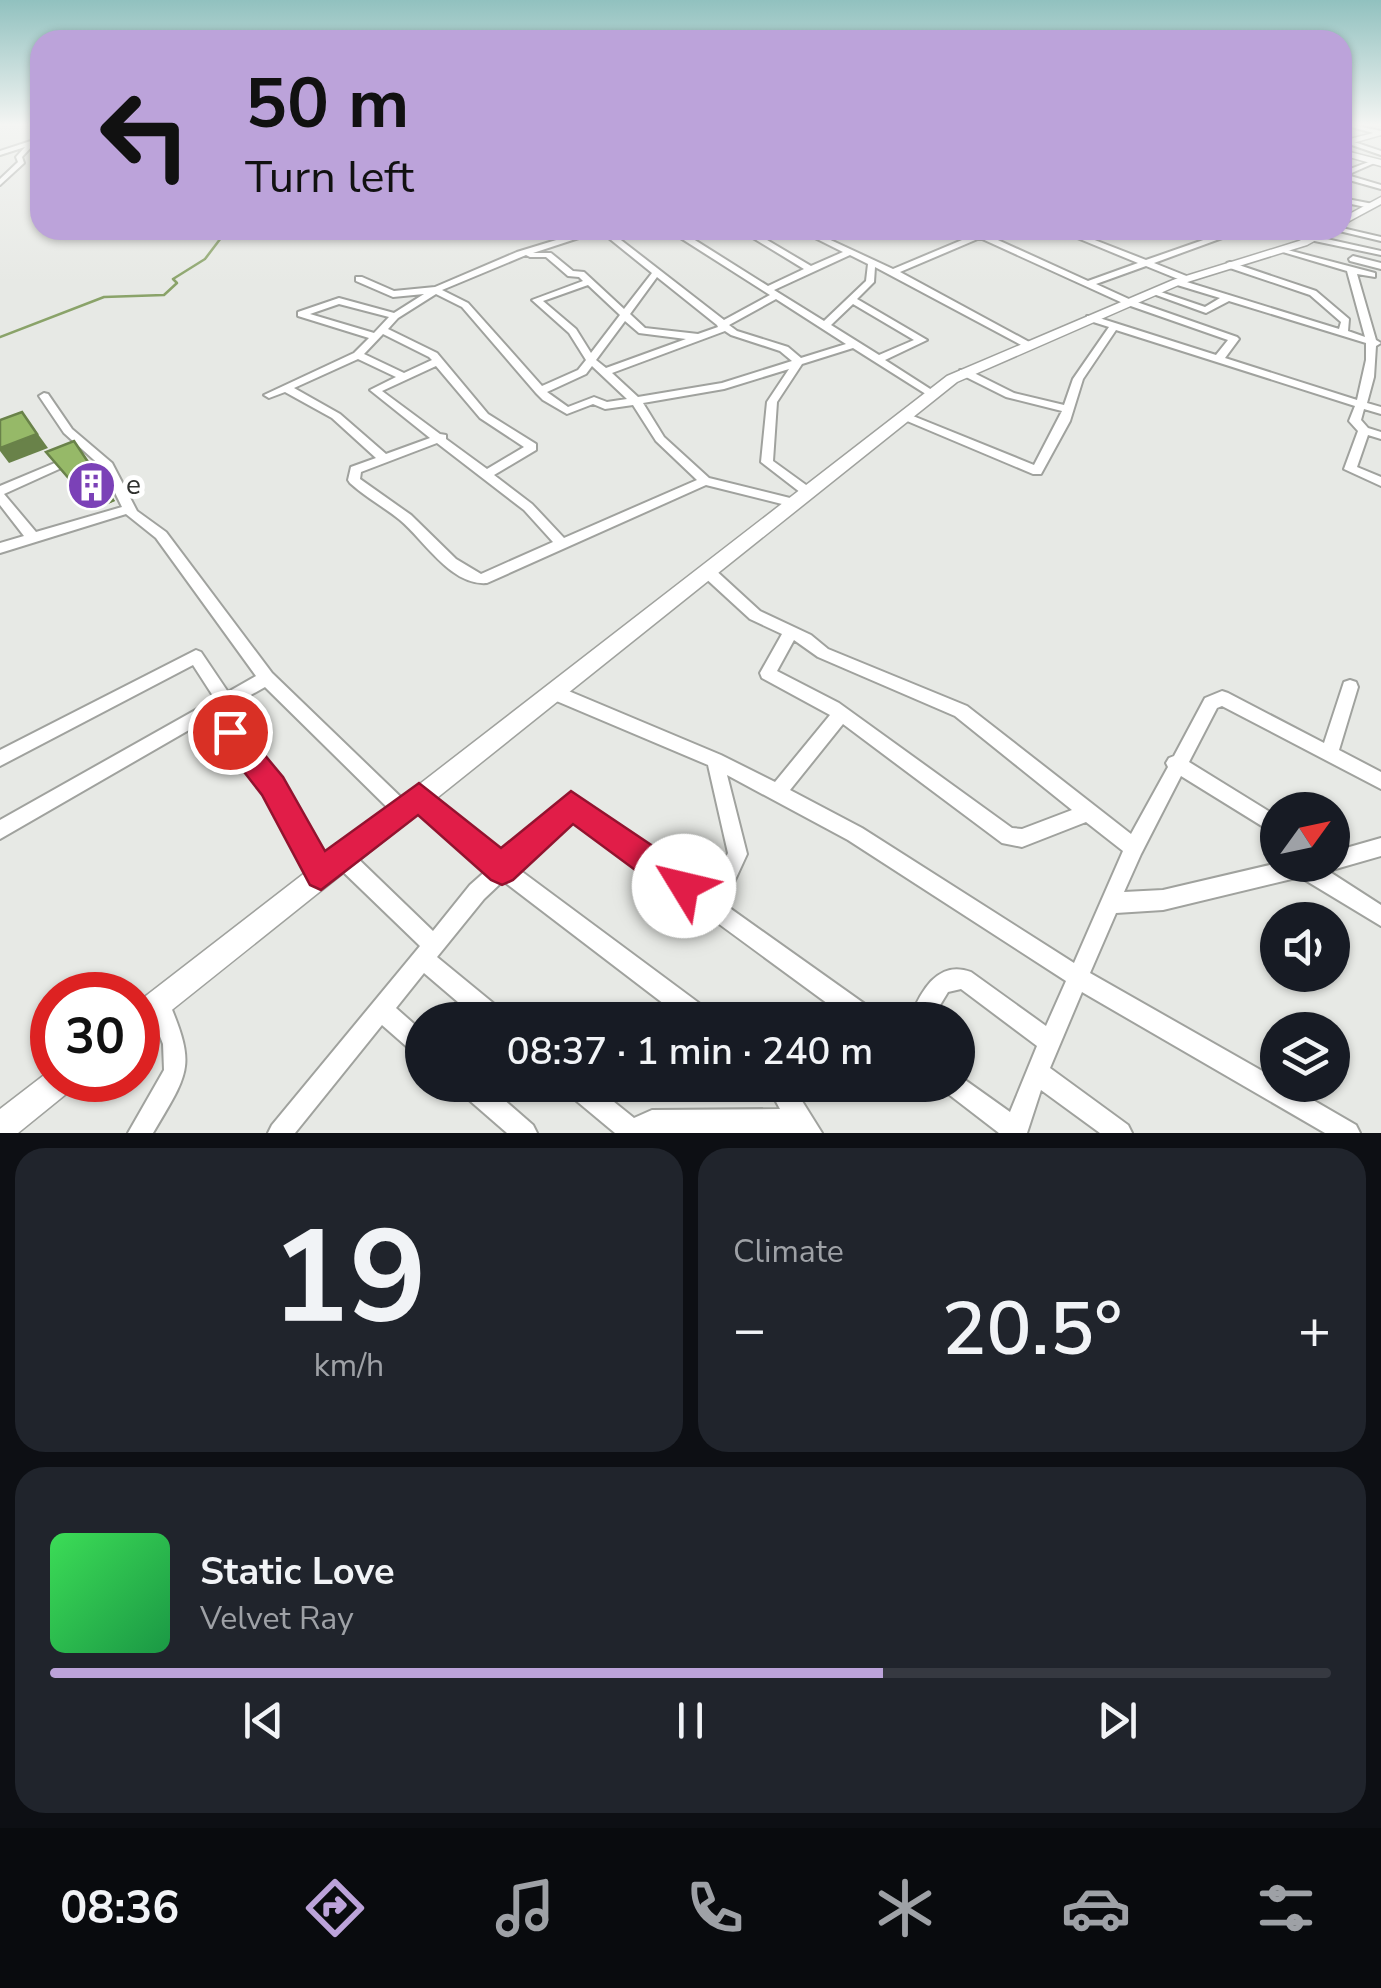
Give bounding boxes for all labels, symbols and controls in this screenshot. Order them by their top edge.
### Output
text: 50 m [245,56,409,152]
icon: left [80,70,210,200]
text: Turn left [245,147,414,208]
building icon: e [65,459,117,511]
place label: e [126,466,141,504]
pin [188,690,273,775]
icon: arrive [203,705,258,760]
north arrow [1260,792,1350,882]
map controls [1260,792,1350,1102]
position arrow [632,834,736,938]
button: sound [1260,902,1350,992]
speed limit sign: 30 [30,972,160,1102]
button: layers [1260,1012,1350,1102]
text: 08:37 · 1 min · 240 m [507,1026,873,1077]
text: 19 [271,1190,427,1367]
text: Climate [733,1230,844,1273]
text: 20.5° [942,1278,1122,1380]
text: − [733,1292,766,1367]
text: + [1298,1292,1331,1367]
text: km/h [314,1344,384,1387]
text: Static Love [200,1546,395,1597]
text: Velvet Ray [200,1597,354,1640]
icon: previous [236,1693,291,1748]
icon: pause [663,1693,718,1748]
icon: next [1090,1693,1145,1748]
icon: directions [300,1873,370,1943]
icon: music [490,1873,560,1943]
icon: phone [680,1873,750,1943]
icon: climate [870,1873,940,1943]
icon: car [1061,1873,1131,1943]
icon: filters [1251,1873,1321,1943]
text: 08:36 [60,1878,179,1939]

